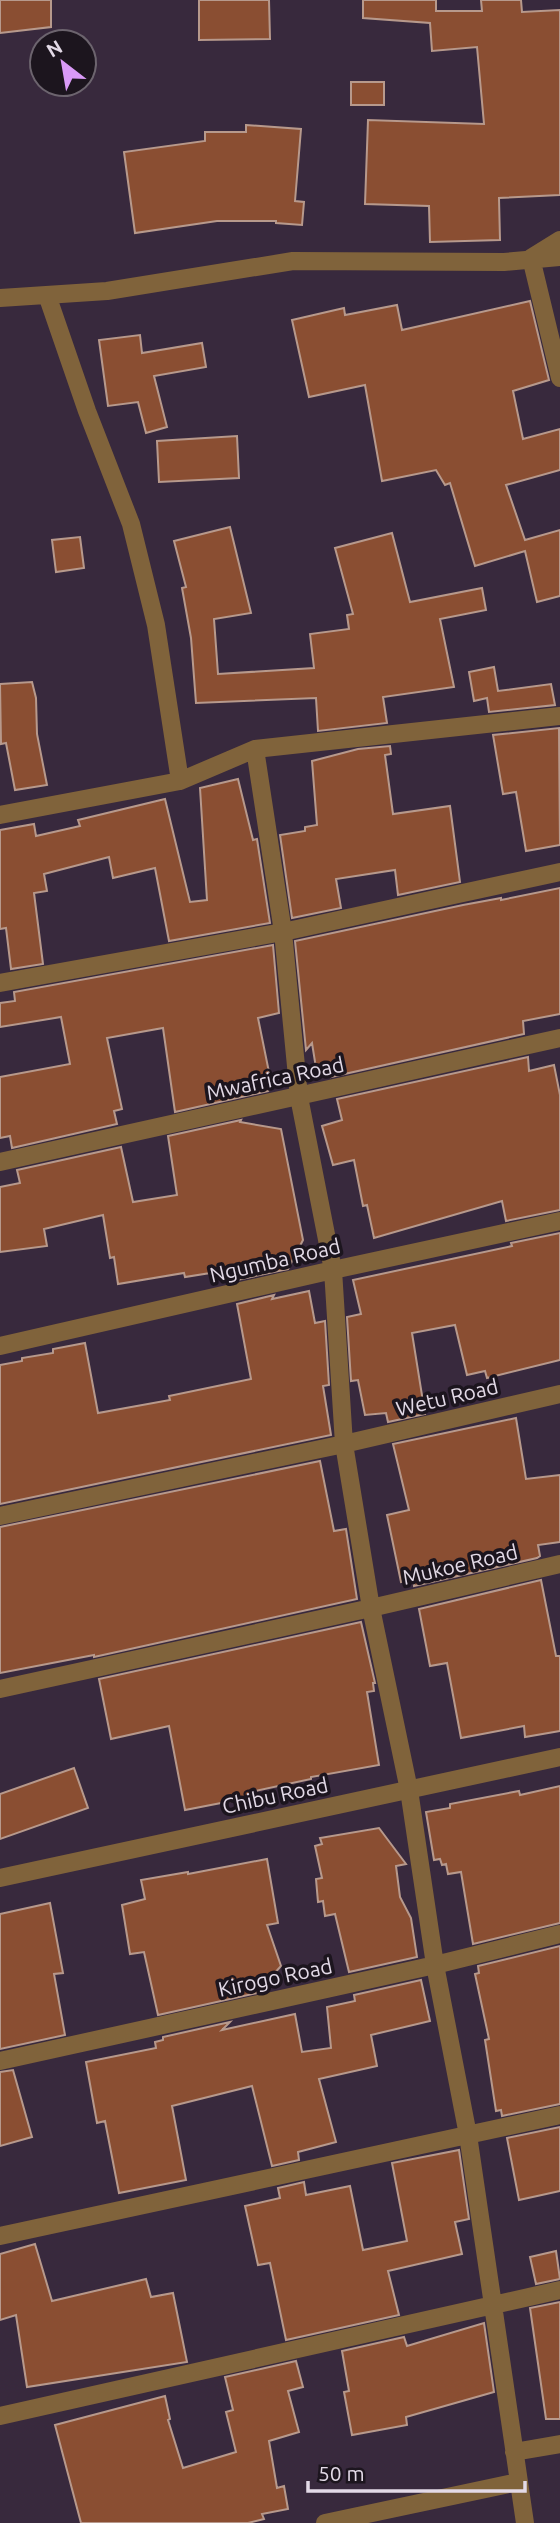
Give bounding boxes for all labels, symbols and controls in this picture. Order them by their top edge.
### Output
north arrow [28,28,98,98]
text: N [42,35,66,62]
street label: Mwafrica Road [204,1052,346,1104]
street label: Ngumba Road [207,1233,343,1287]
street label: Wetu Road [394,1374,500,1420]
street label: Mukoe Road [400,1539,520,1589]
street label: Chibu Road [220,1772,330,1818]
street label: Kirogo Road [216,1953,334,2001]
scale bar [308,2450,525,2494]
text: 50 m [318,2461,365,2485]

